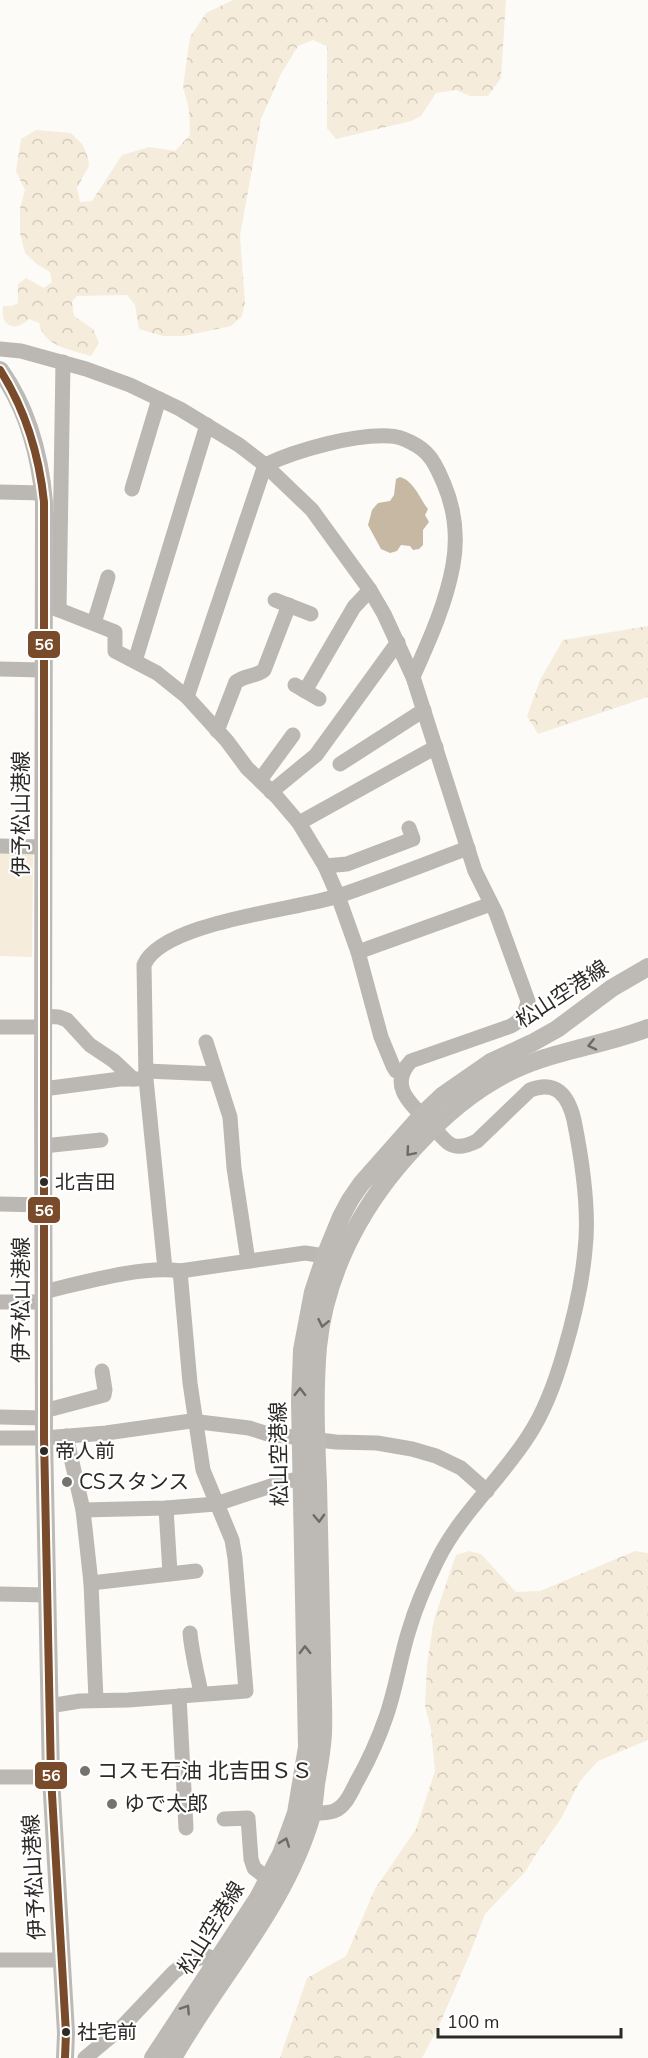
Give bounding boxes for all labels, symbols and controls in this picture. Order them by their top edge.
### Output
line badge: 56 [27,630,61,659]
text: 56 [34,634,54,656]
street label: 伊予松山港線 [7,751,35,877]
street label: 松山空港線 [510,954,614,1034]
one-way arrow [587,1037,597,1050]
one-way arrow [406,1145,417,1156]
place label: 北吉田 [55,1169,115,1196]
marker: 北吉田 [38,1176,50,1188]
line badge: 56 [27,1196,61,1224]
text: 56 [34,1200,54,1222]
street label: 伊予松山港線 [7,1237,35,1363]
one-way arrow [317,1318,330,1328]
one-way arrow [294,1387,306,1396]
street label: 松山空港線 [264,1401,294,1507]
place label: 帝人前 [55,1438,115,1465]
marker: 帝人前 [38,1445,50,1457]
place label: CSスタンス [79,1468,189,1496]
marker: CSスタンス [60,1475,74,1489]
one-way arrow [312,1513,325,1522]
one-way arrow [299,1645,311,1654]
place label: コスモ石油 北吉田ＳＳ [97,1757,312,1785]
line badge: 56 [34,1761,68,1790]
marker: コスモ石油 北吉田ＳＳ [78,1764,92,1778]
text: 56 [41,1765,61,1787]
place label: ゆで太郎 [124,1790,208,1818]
marker: ゆで太郎 [105,1797,119,1811]
street label: 伊予松山港線 [17,1813,51,1941]
one-way arrow [278,1837,291,1848]
street label: 松山空港線 [171,1876,251,1980]
scale bar [438,2001,621,2039]
one-way arrow [179,2005,190,2016]
text: 100 m [447,2010,499,2034]
place label: 社宅前 [77,2019,137,2046]
marker: 社宅前 [60,2026,72,2038]

